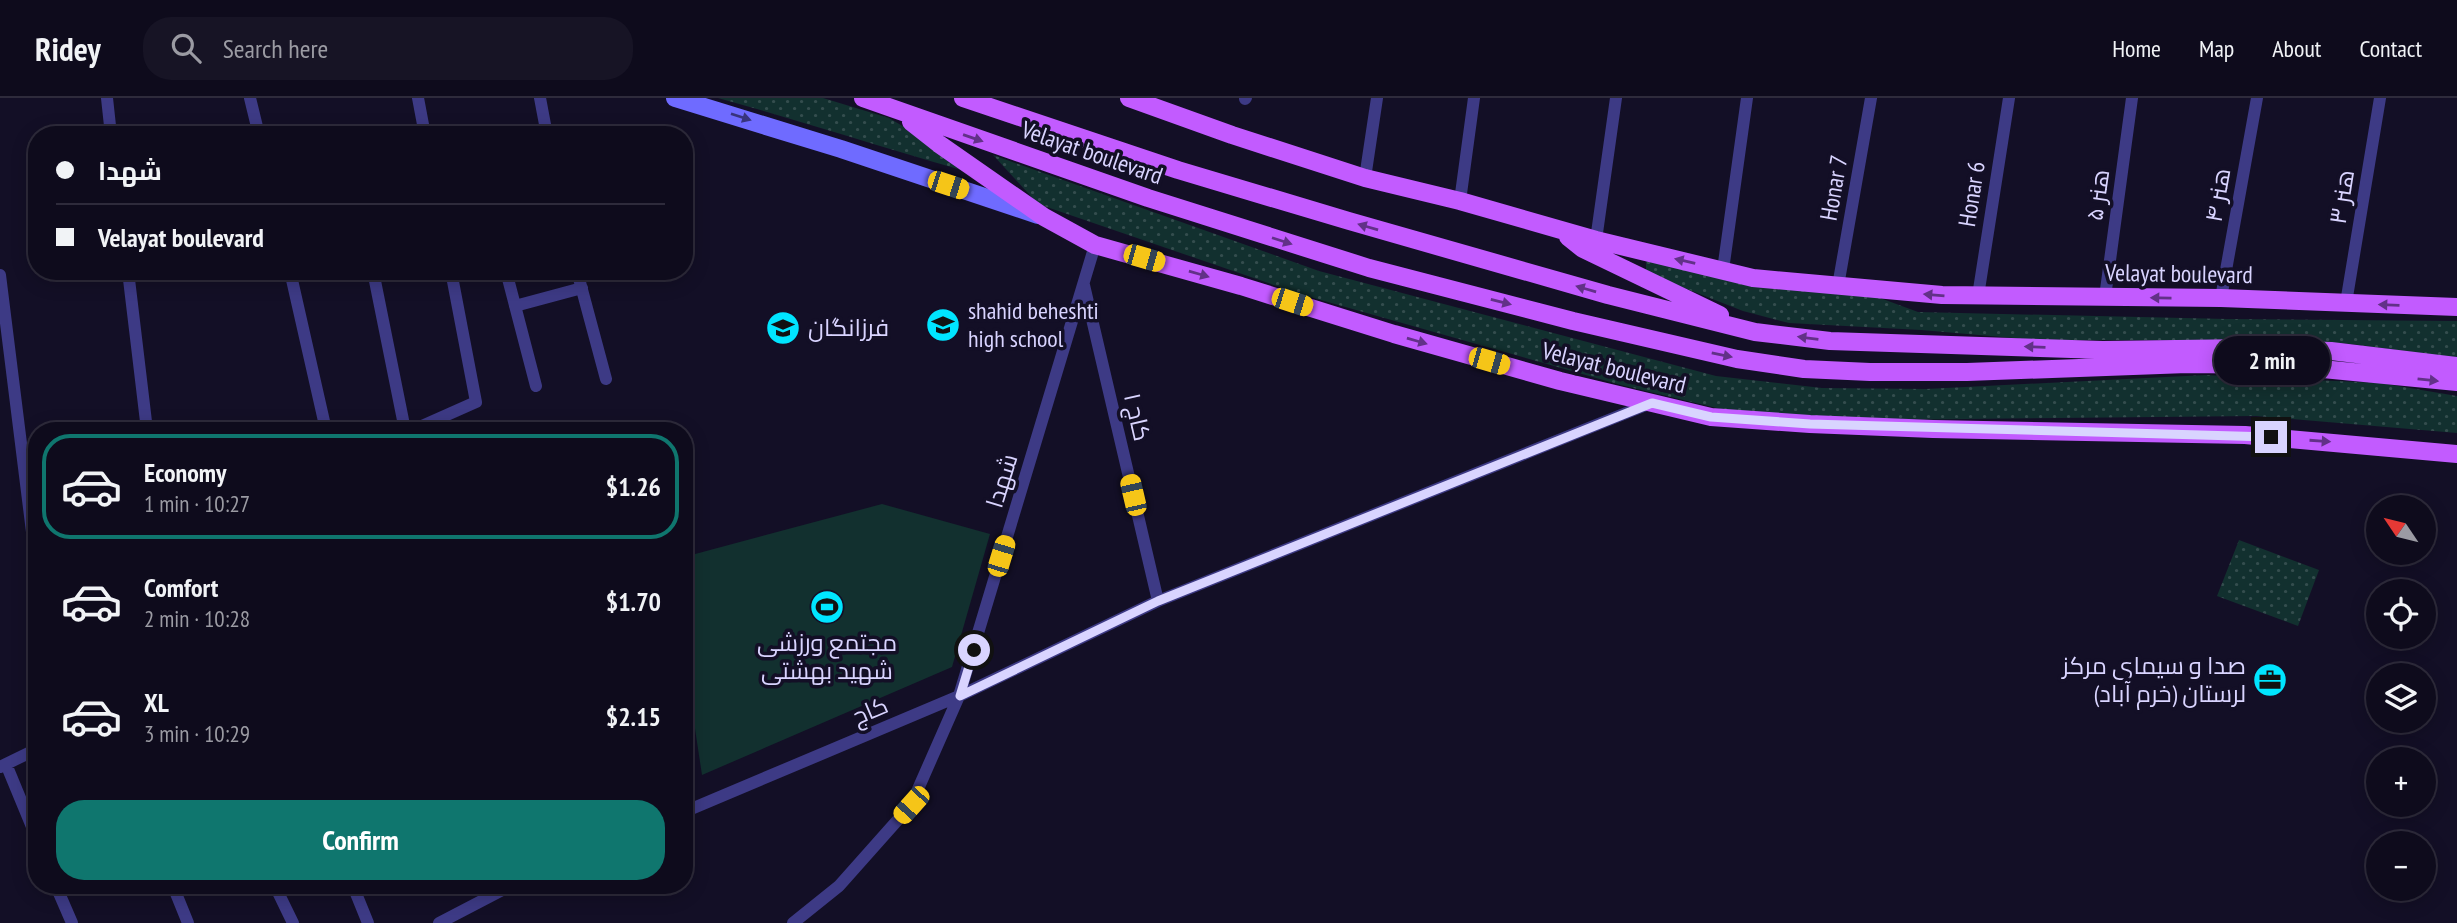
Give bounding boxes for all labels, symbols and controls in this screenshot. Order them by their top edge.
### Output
search box [143,17,633,80]
text: Ridey [35,27,101,70]
icon: search [167,29,205,67]
text: Search here [223,32,328,65]
text: Home [2112,33,2161,64]
text: Map [2199,33,2234,64]
text: About [2272,33,2321,64]
text: Contact [2359,33,2422,64]
one-way arrow [730,112,751,122]
street label: Velayat boulevard [1016,114,1167,191]
one-way arrow [962,133,983,144]
street label: Honar 7 [1813,153,1854,223]
text: شهدا [98,154,162,187]
street label: Honar 6 [1951,159,1992,229]
street label: هنر ۴ [2198,165,2237,224]
street label: هنر ۵ [2079,167,2116,223]
street label: هنر ۳ [2322,167,2361,226]
car [925,169,972,201]
text: Velayat boulevard [98,221,264,254]
one-way arrow [1357,221,1378,231]
one-way arrow [1271,236,1292,246]
car [1121,242,1168,274]
one-way arrow [1674,255,1696,266]
street label: Velayat boulevard [2104,257,2253,290]
one-way arrow [1189,269,1211,280]
one-way arrow [1575,283,1597,294]
car [1269,286,1316,318]
one-way arrow [1923,289,1945,300]
one-way arrow [2150,292,2172,304]
place label: shahid beheshti high school [968,295,1099,354]
one-way arrow [1490,297,1512,308]
one-way arrow [2378,299,2400,310]
school or university icon: shahid beheshti high school [924,306,962,344]
school or university icon: فرزانگان [764,309,802,347]
place label: فرزانگان [808,312,889,343]
one-way arrow [1797,333,1819,344]
street label: Velayat boulevard [1538,334,1689,400]
one-way arrow [1407,336,1428,346]
callout: 2 min [2213,336,2329,384]
one-way arrow [2024,342,2046,353]
car [1466,345,1513,377]
text: 2 min [2249,346,2295,375]
one-way arrow [1711,350,1733,361]
one-way arrow [2417,375,2439,386]
street label: کاج ۱ [1116,390,1158,444]
route end [2255,421,2287,453]
one-way arrow [2309,436,2331,447]
street label: شهدا [979,450,1024,512]
icon: car [60,455,123,518]
text: Economy [144,456,226,489]
text: $1.26 [606,470,661,503]
car [1119,472,1148,518]
text: 1 min · 10:27 [144,489,250,518]
north arrow [2366,495,2436,565]
map controls [2366,495,2436,901]
car [985,533,1018,579]
icon: car [60,570,123,633]
text: Comfort [144,571,218,604]
button: locate [2366,579,2436,649]
text: $1.70 [606,585,661,618]
sports icon: مجتمع ورزشی شهید بهشتی [808,588,846,626]
text: 2 min · 10:28 [144,604,250,633]
place label: مجتمع ورزشی شهید بهشتی [757,627,897,686]
route start [958,634,990,666]
place label: صدا و سیمای مرکز لرستان (خرم آباد) [2060,650,2246,710]
office icon: صدا و سیمای مرکز لرستان (خرم آباد) [2251,661,2289,699]
button: layers [2366,663,2436,733]
icon: car [60,685,123,748]
text: XL [144,686,169,719]
street label: کاج [847,689,893,733]
text: $2.15 [606,700,661,733]
text: 3 min · 10:29 [144,719,250,748]
button: + [2366,747,2436,817]
car [890,782,933,828]
button: Confirm [56,800,665,880]
button: − [2366,831,2436,901]

